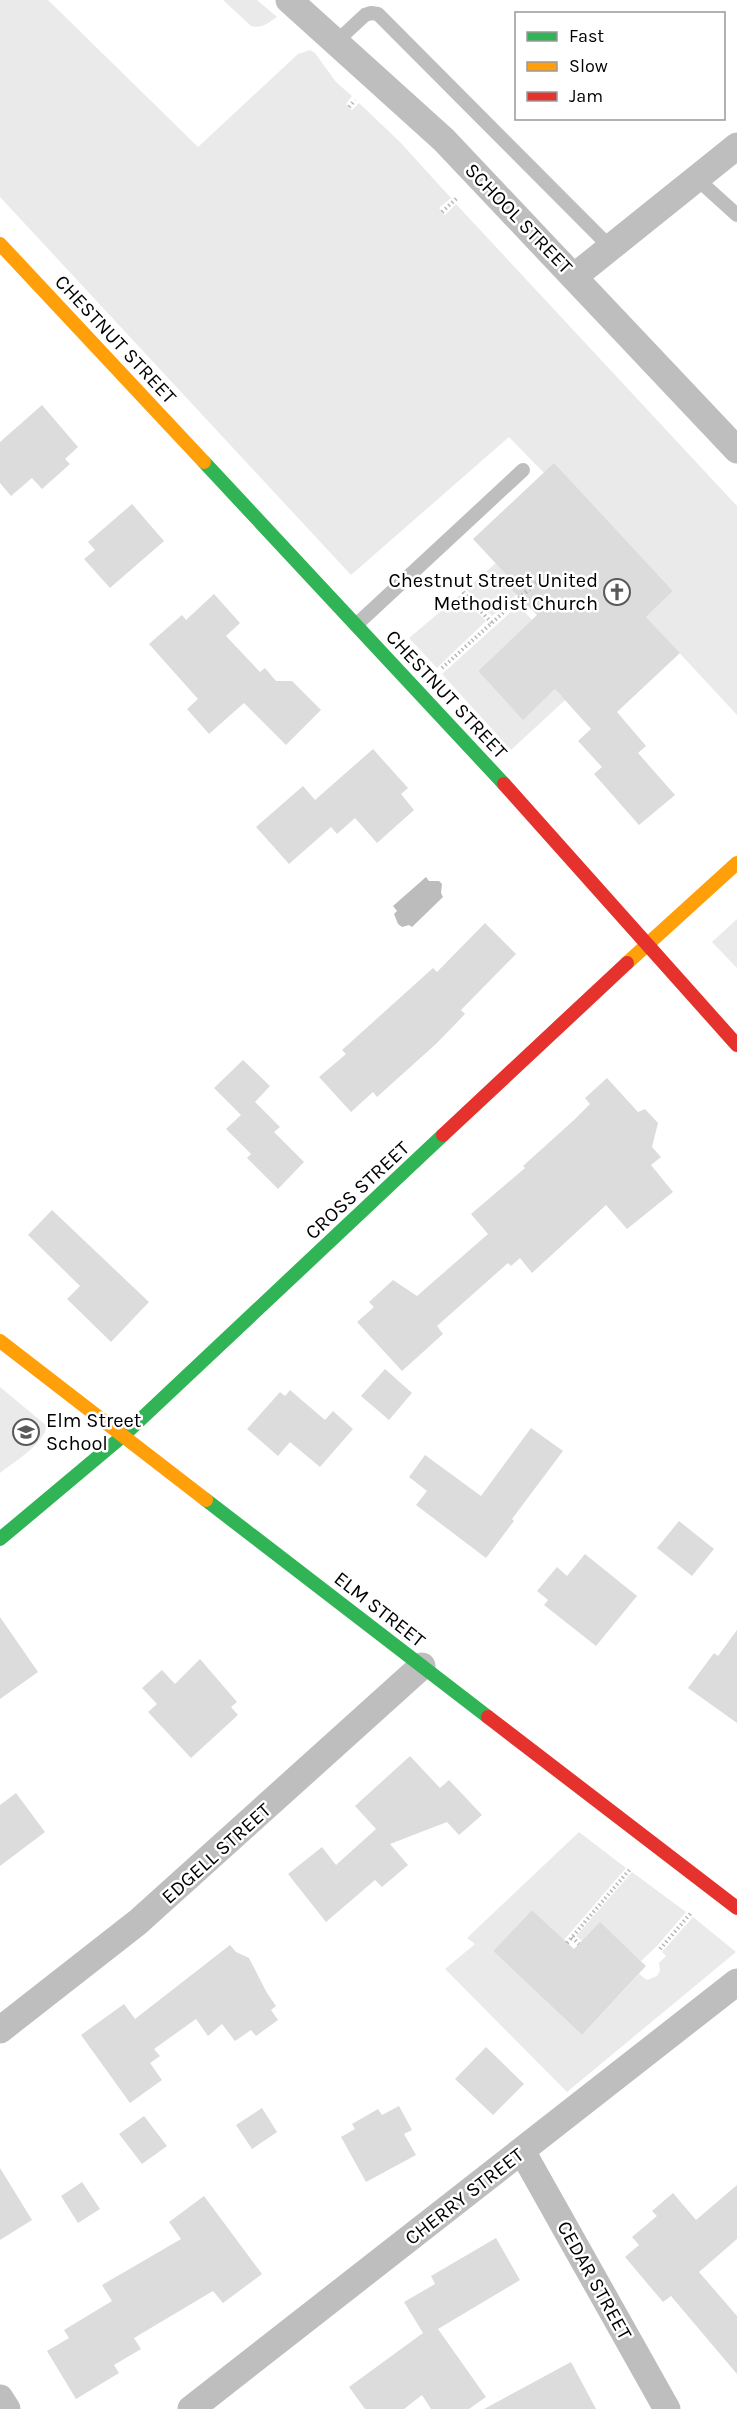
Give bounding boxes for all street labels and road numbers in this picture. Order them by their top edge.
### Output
street label: SCHOOL STREET [460,158,577,278]
street label: CHESTNUT STREET [50,270,181,408]
street label: CHESTNUT STREET [381,625,512,763]
street label: CROSS STREET [301,1137,414,1244]
street label: ELM STREET [330,1567,430,1652]
street label: EDGELL STREET [157,1798,276,1908]
street label: CHERRY STREET [401,2143,528,2250]
street label: CEDAR STREET [552,2217,637,2344]

